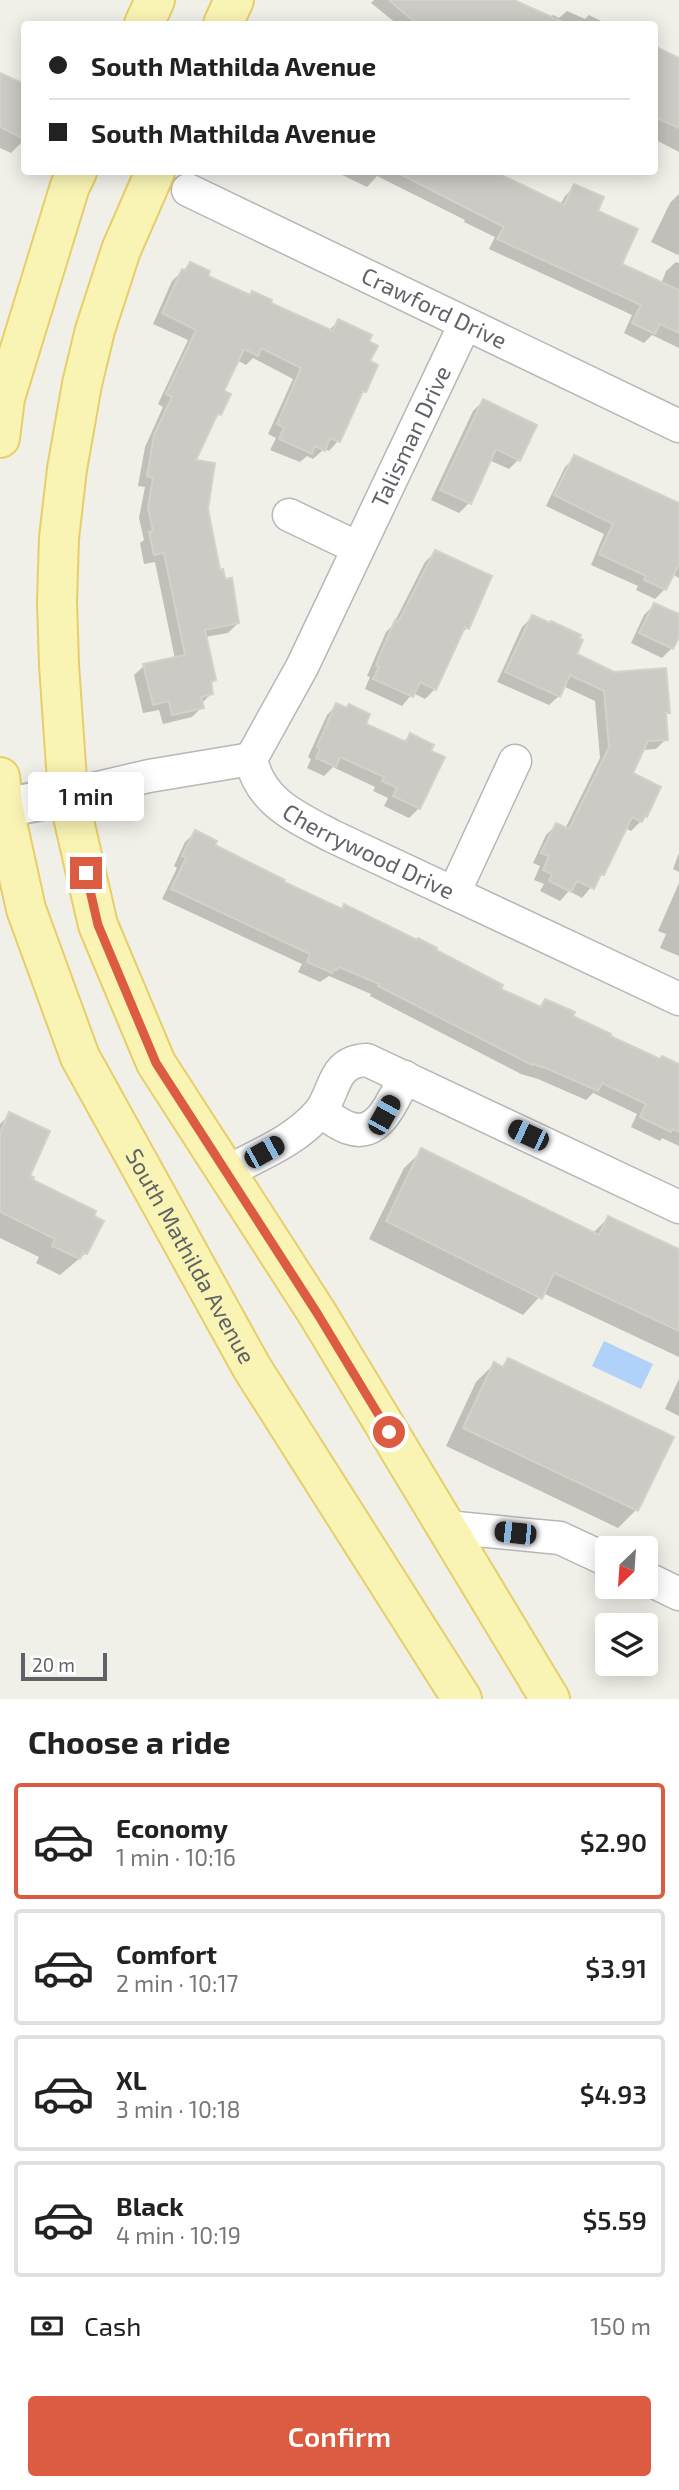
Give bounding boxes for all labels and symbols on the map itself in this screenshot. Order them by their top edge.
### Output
street label: Crawford Drive [357,261,512,354]
street label: Talisman Drive [365,361,456,512]
callout: 1 min [28,772,144,820]
street label: Cherrywood Drive [278,797,459,905]
route end [70,857,102,889]
car [365,1092,404,1138]
car [505,1117,552,1153]
car [241,1133,288,1171]
street label: South Mathilda Avenue [120,1143,262,1368]
route start [373,1416,405,1448]
car [494,1520,537,1546]
north arrow [595,1536,658,1600]
scale bar [21,1650,107,1682]

